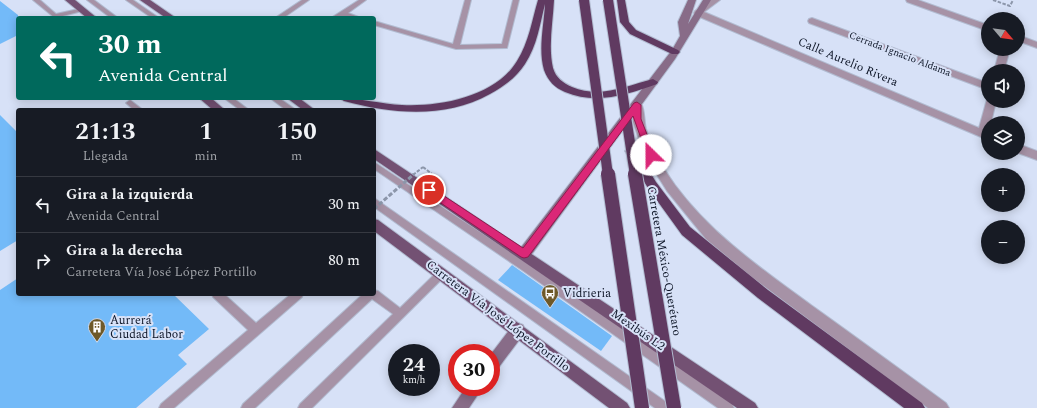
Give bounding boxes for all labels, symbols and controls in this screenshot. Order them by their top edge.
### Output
north arrow [981,12,1025,56]
map controls [981,12,1025,264]
text: 30 m [98,23,162,66]
street label: Cerrada Ignacio Aldama [847,27,953,81]
icon: left [32,32,84,84]
street label: Calle Aurelio Rivera [795,32,901,92]
text: Avenida Central [98,62,228,89]
button: sound [981,64,1025,108]
text: 21:13 [75,114,135,150]
text: 1 [199,114,213,150]
text: 150 [276,114,317,150]
button: layers [981,116,1025,160]
position arrow [630,134,672,176]
text: Llegada [83,146,128,166]
text: min [195,146,217,166]
text: m [291,146,302,166]
button: + [981,168,1025,212]
pin [412,173,446,207]
icon: arrive [418,179,440,201]
text: Gira a la izquierda [66,183,193,206]
street label: Carretera México-Querétaro [641,185,687,337]
text: 30 m [328,193,360,216]
icon: left [32,194,54,216]
text: Avenida Central [66,206,160,226]
button: − [981,220,1025,264]
text: Gira a la derecha [66,239,182,262]
text: 80 m [328,249,360,272]
icon: right [32,250,54,272]
street label: Carretera Vía José López Portillo [422,255,574,377]
text: Carretera Vía José López Portillo [66,262,257,282]
bus stop icon: Vidrieria [540,283,560,308]
place label: Vidrieria [563,284,611,303]
street label: Mexibús L2 [607,304,669,356]
place label: Aurrerá Ciudad Labor [110,311,183,344]
building icon: Aurrerá Ciudad Labor [87,317,107,342]
speed limit sign: 30 [448,344,500,396]
text: 24 [403,350,425,380]
text: km/h [403,372,425,388]

